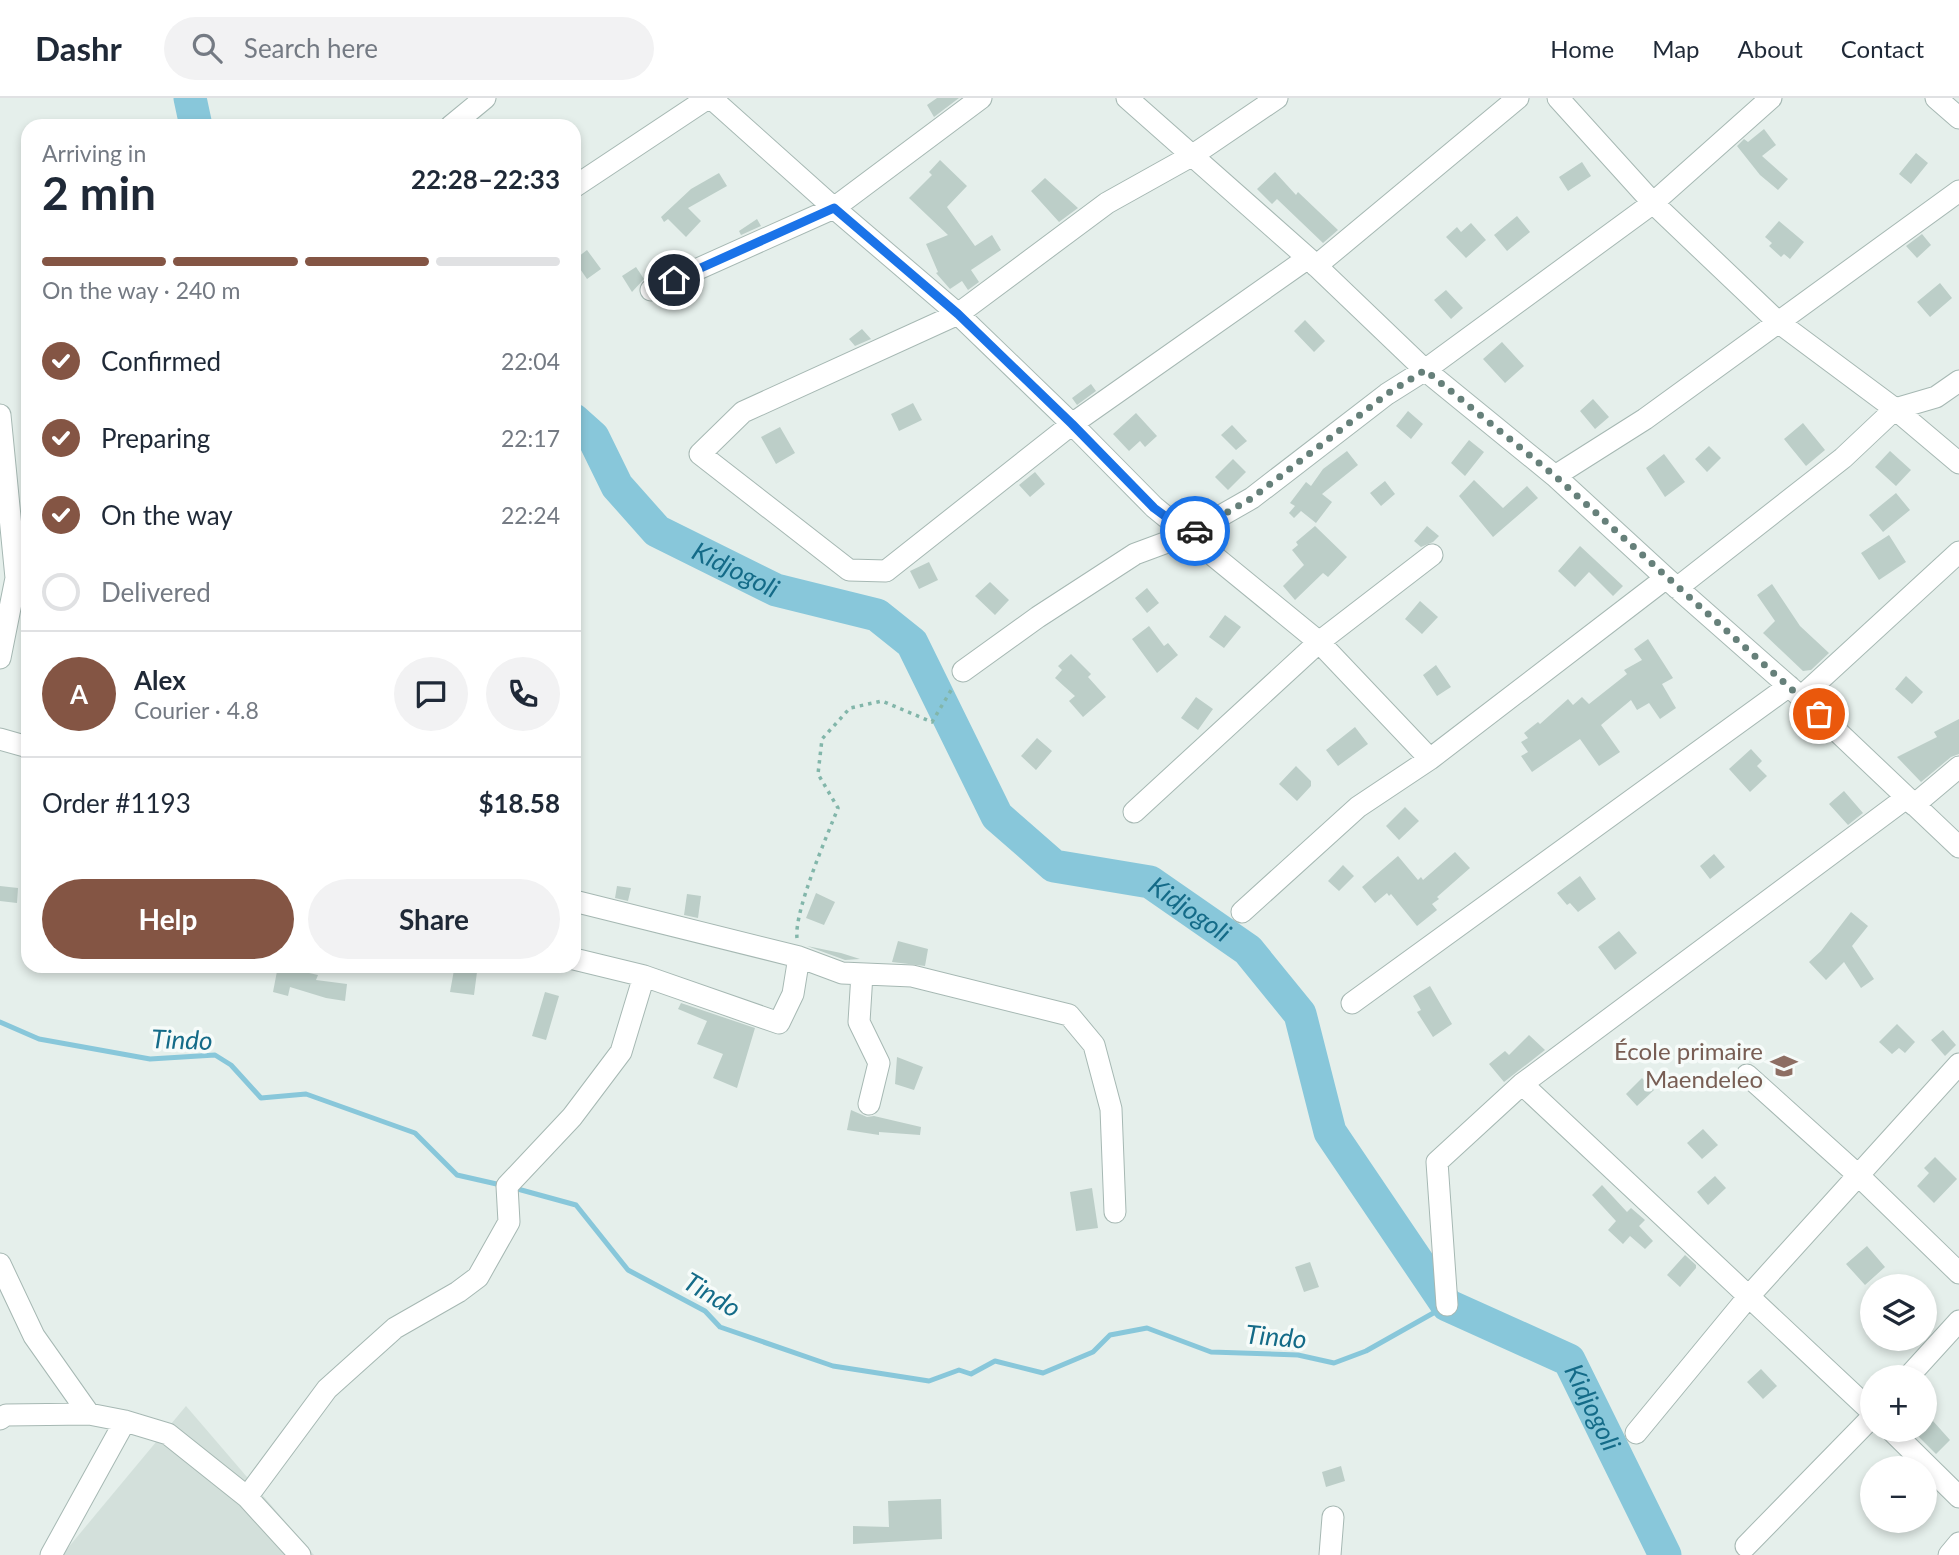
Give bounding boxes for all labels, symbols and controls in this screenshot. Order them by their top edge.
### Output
search box [164,17,654,80]
text: Dashr [35,28,122,68]
icon: search [188,29,226,67]
text: Search here [244,32,378,64]
text: Home [1550,34,1614,63]
text: Map [1652,34,1700,63]
text: About [1738,34,1803,63]
text: Contact [1841,34,1924,63]
text: Arriving in [42,139,146,167]
text: 22:28–22:33 [411,163,560,195]
text: 2 min [42,165,156,220]
pin [644,250,704,310]
icon: home [655,261,693,299]
text: On the way · 240 m [42,276,241,304]
icon: check [42,342,80,380]
text: Confirmed [101,345,221,377]
text: 22:04 [501,347,560,375]
icon: check [42,419,80,457]
text: Preparing [101,422,210,454]
text: 22:17 [501,424,560,452]
icon: check [42,496,80,534]
courier [1160,496,1230,566]
text: On the way [101,499,233,531]
text: 22:24 [501,501,560,529]
icon: car [1176,512,1214,550]
water label: Kidjogoli [687,534,785,604]
text: Delivered [101,576,211,608]
button: chat [394,657,468,731]
button: phone [486,657,560,731]
text: Alex [134,664,186,696]
text: A [70,678,88,710]
pin [1789,684,1849,744]
icon: bag [1800,695,1838,733]
text: Courier · 4.8 [134,696,259,724]
text: Order #1193 [42,787,191,819]
text: $18.58 [478,787,560,819]
water label: Kidjogoli [1143,869,1237,948]
button: Help [42,879,294,959]
button: Share [308,879,560,959]
water label: Tindo [151,1022,213,1056]
place label: École primaire Maendeleo [1614,1036,1763,1093]
school or university icon: École primaire Maendeleo [1769,1051,1799,1081]
water label: Tindo [678,1265,747,1324]
map controls [1860,1274,1937,1533]
button: layers [1860,1274,1937,1351]
water label: Tindo [1244,1317,1308,1355]
water label: Kidjogoli [1558,1358,1628,1456]
button: + [1860,1365,1937,1442]
button: − [1860,1456,1937,1533]

